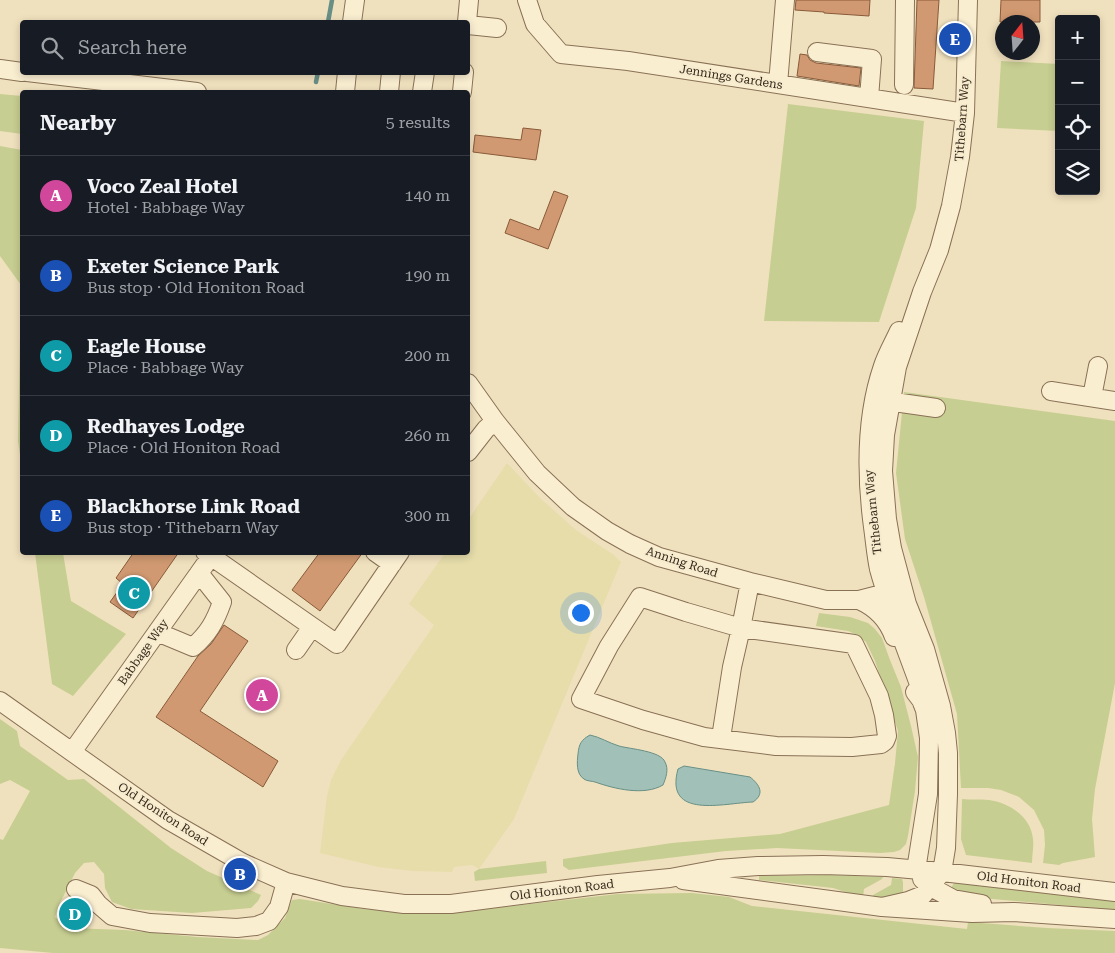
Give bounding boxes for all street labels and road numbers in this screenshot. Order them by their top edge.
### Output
street label: Jennings Gardens [678,62,784,92]
street label: Tithebarn Way [952,75,972,162]
street label: Tithebarn Way [861,468,884,555]
street label: Anning Road [644,544,720,580]
street label: Babbage Way [115,616,171,688]
street label: Old Honiton Road [115,780,211,849]
street label: Old Honiton Road [976,869,1082,895]
street label: Old Honiton Road [509,877,615,903]

